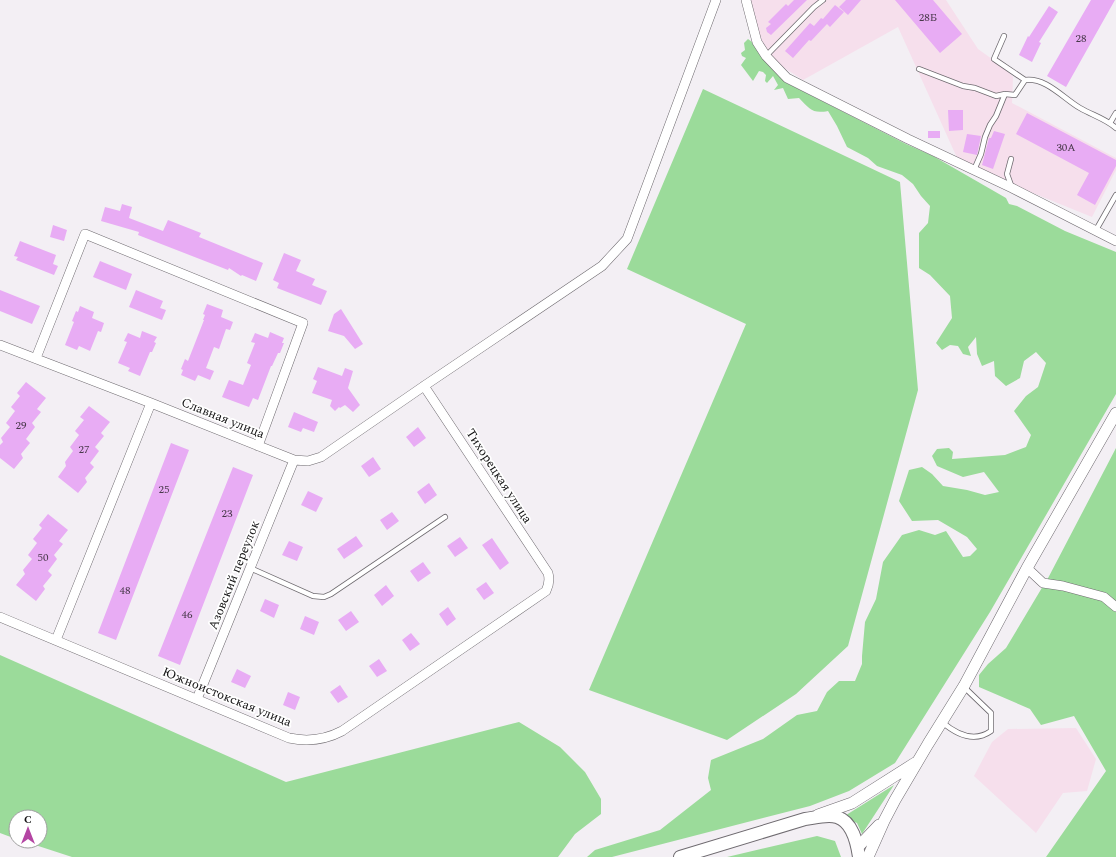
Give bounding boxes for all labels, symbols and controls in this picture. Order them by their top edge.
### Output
house number: 28Б [919,9,937,26]
house number: 28 [1076,30,1087,47]
house number: 30А [1056,139,1076,156]
street label: Славная улица [178,392,268,444]
house number: 29 [16,417,27,434]
street label: Тихорецкая улица [461,425,538,528]
house number: 27 [79,441,90,458]
house number: 25 [159,481,170,498]
house number: 23 [222,505,233,522]
street label: Азовский переулок [203,517,265,633]
house number: 50 [38,549,49,566]
house number: 48 [120,582,131,599]
house number: 46 [182,606,193,623]
street label: Южноистокская улица [159,662,295,732]
north arrow [8,809,48,849]
text: С [24,811,32,828]

